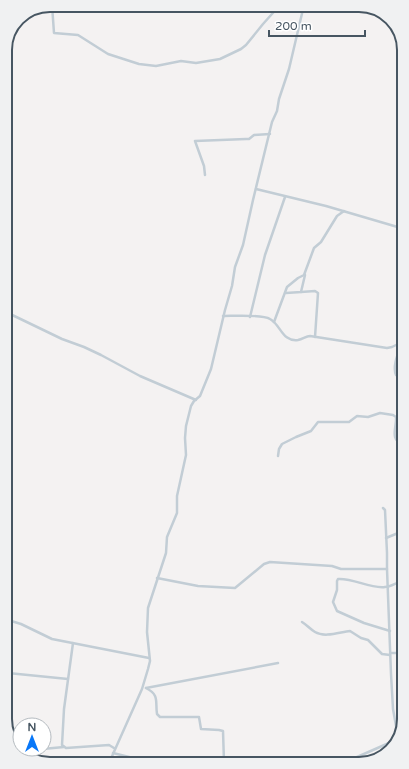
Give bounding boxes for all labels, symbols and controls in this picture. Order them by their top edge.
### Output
scale bar [269,12,365,38]
text: 200 m [275,19,312,33]
north arrow [12,717,52,757]
text: N [28,721,36,734]

